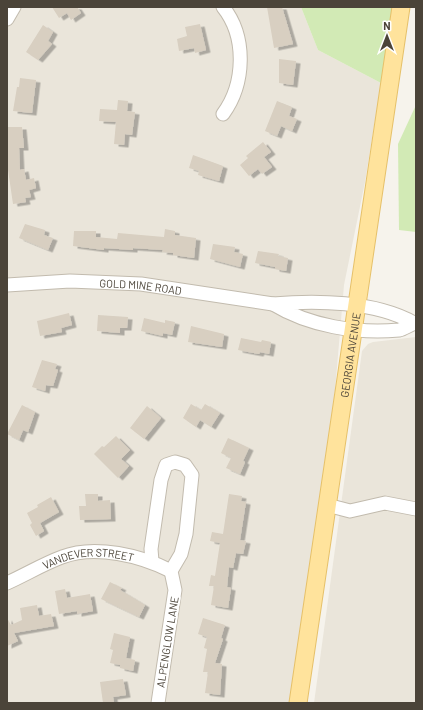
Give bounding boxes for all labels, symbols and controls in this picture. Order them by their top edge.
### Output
north arrow [367,16,407,56]
text: N [383,19,391,32]
street label: GOLD MINE ROAD [99,276,183,297]
street label: GEORGIA AVENUE [337,311,362,398]
street label: VANDEVER STREET [40,545,135,571]
street label: ALPENGLOW LANE [153,595,181,689]

